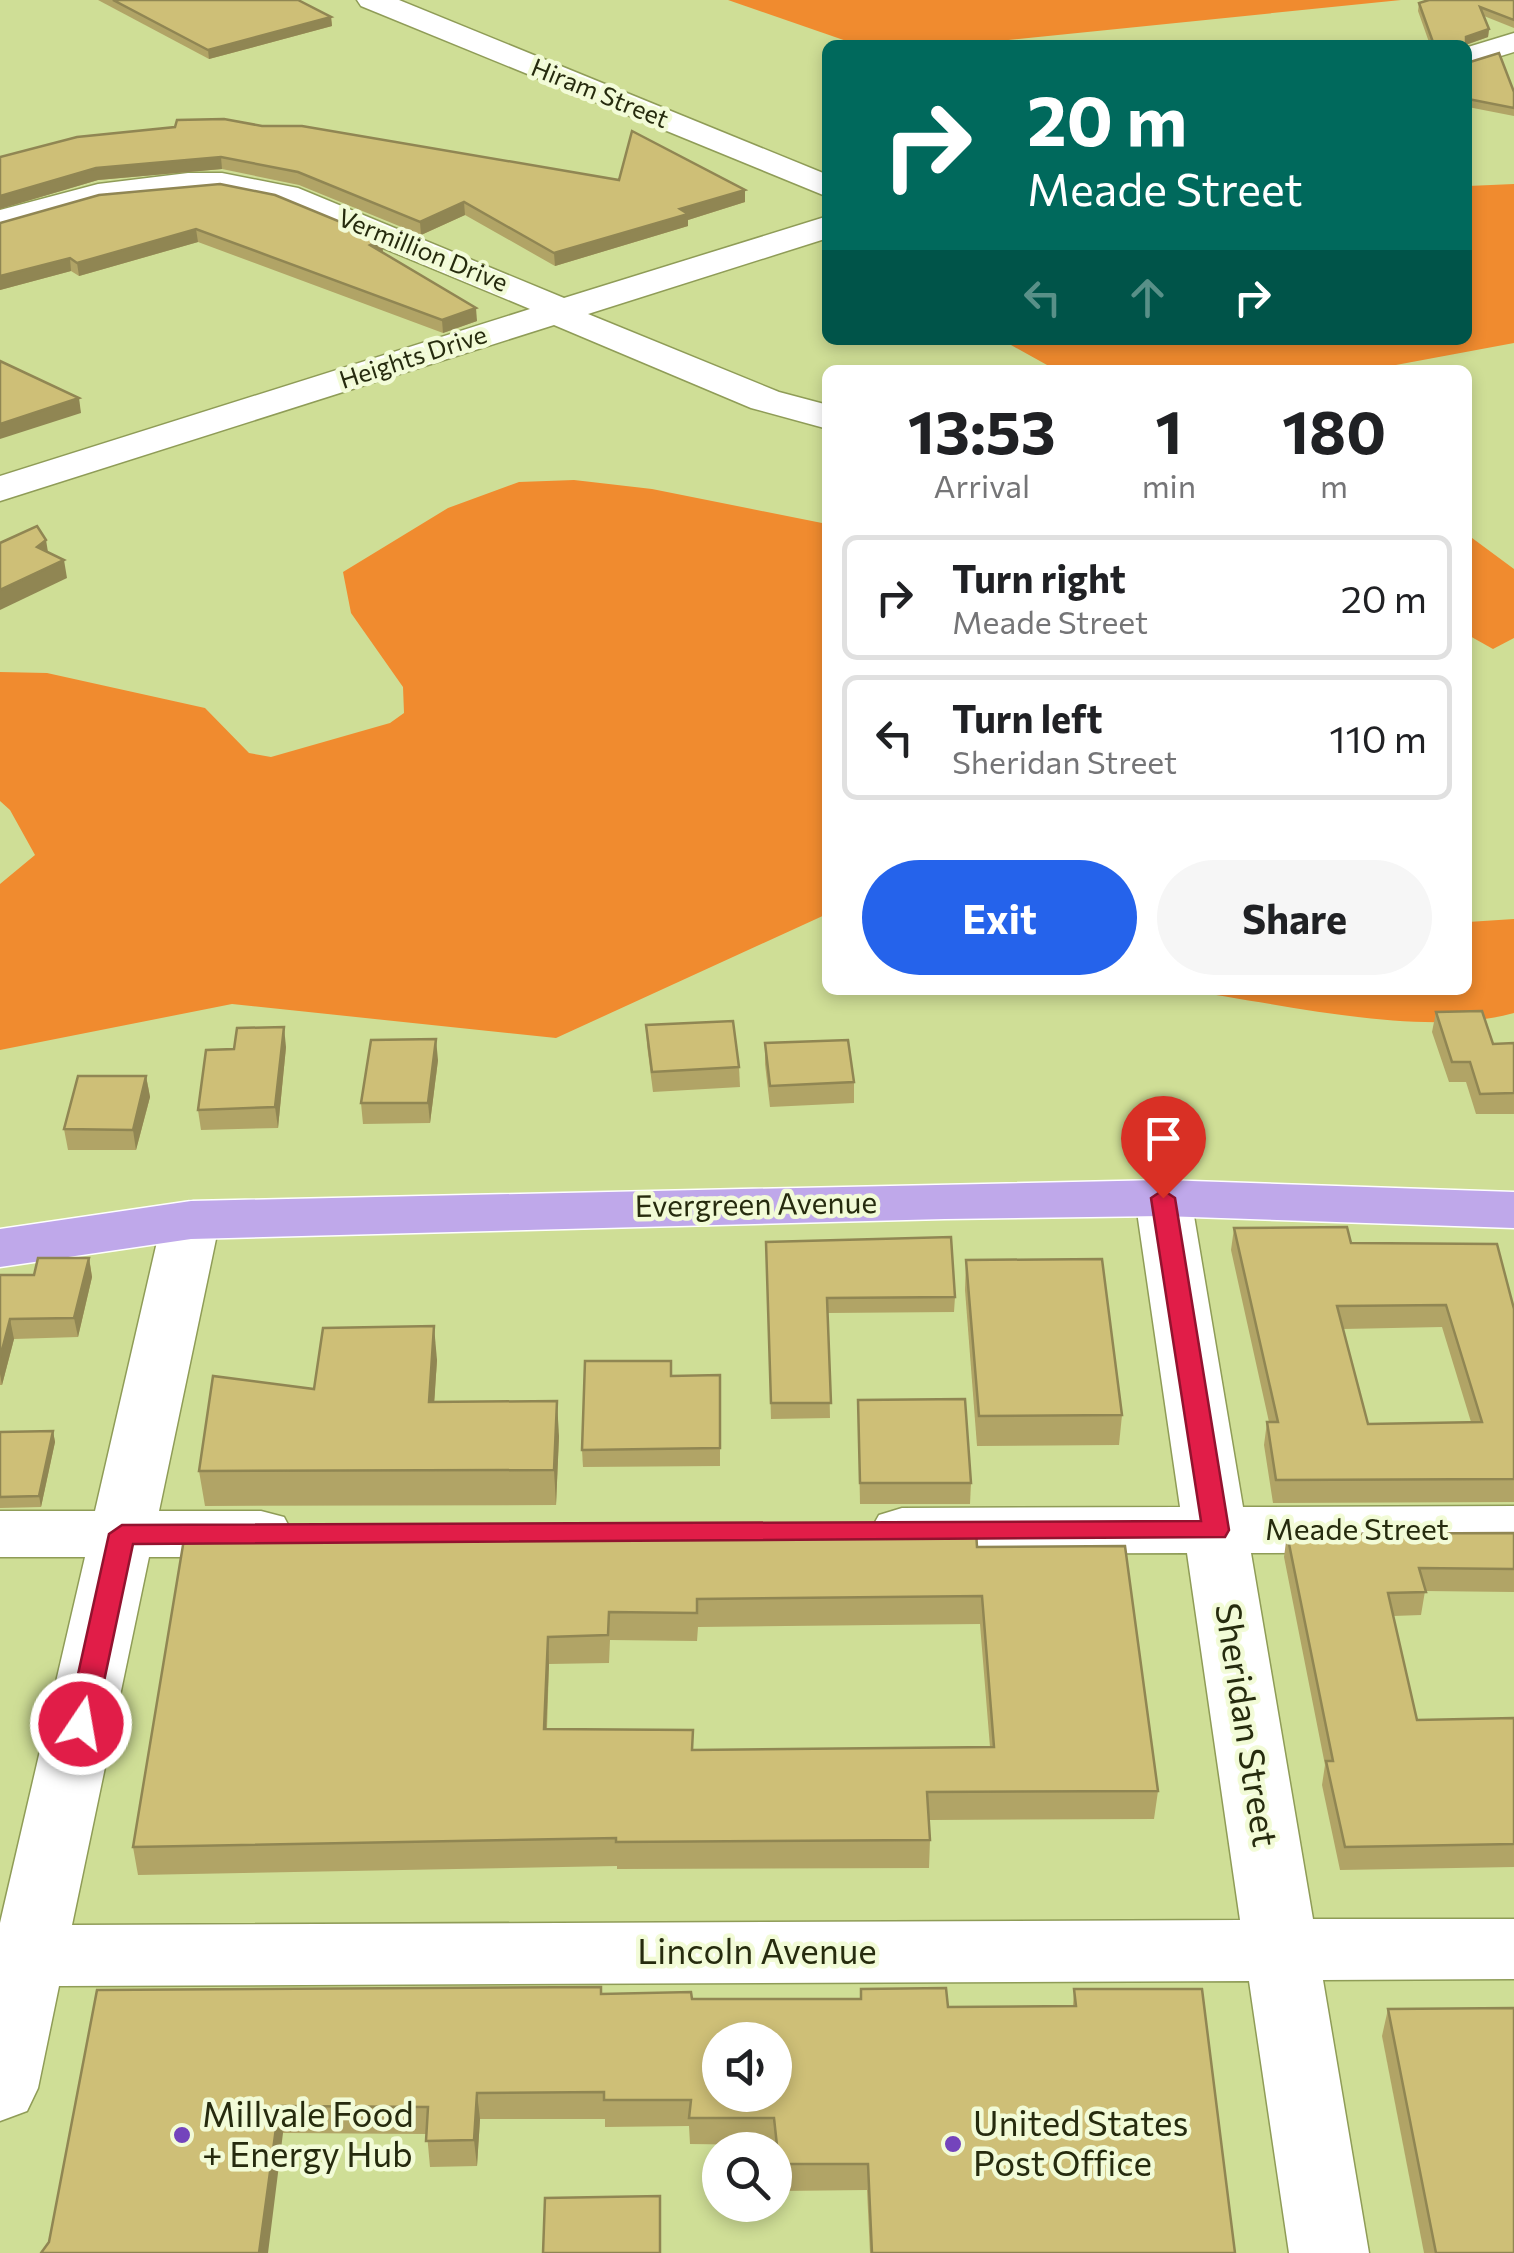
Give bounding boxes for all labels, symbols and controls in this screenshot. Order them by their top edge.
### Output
street label: Hiram Street [527,51,673,133]
text: 20 m [1027,75,1187,160]
icon: right [862,80,992,210]
text: Meade Street [1027,160,1303,215]
street label: Vermillion Drive [334,201,513,297]
icon: left [1015,270,1070,325]
icon: ahead [1120,270,1175,325]
icon: right [1225,270,1280,325]
street label: Heights Drive [335,318,490,394]
text: 13:53 [908,393,1056,466]
text: 1 [1155,393,1182,466]
text: 180 [1282,393,1386,466]
text: Arrival [933,465,1030,505]
text: min [1142,465,1196,505]
text: m [1320,465,1348,505]
text: Turn right [952,554,1126,601]
icon: right [867,570,922,625]
text: 20 m [1341,574,1427,621]
text: Meade Street [952,601,1148,641]
text: Turn left [952,694,1103,741]
icon: left [867,710,922,765]
text: 110 m [1329,714,1427,761]
text: Sheridan Street [952,741,1177,781]
button: Exit [862,860,1137,975]
button: Share [1157,860,1432,975]
pin [1121,1096,1206,1199]
icon: arrive [1136,1111,1191,1166]
street label: Evergreen Avenue [634,1182,877,1223]
street label: Meade Street [1265,1509,1449,1546]
street label: Sheridan Street [1208,1600,1289,1850]
position arrow [29,1672,133,1776]
street label: Lincoln Avenue [637,1928,877,1971]
map controls [702,2022,792,2222]
button: sound [702,2022,792,2112]
place label: Millvale Food + Energy Hub [202,2091,414,2174]
place label: United States Post Office [973,2100,1188,2183]
marker: Millvale Food + Energy Hub [171,2124,193,2146]
button: search [702,2132,792,2222]
marker: United States Post Office [942,2133,964,2155]

